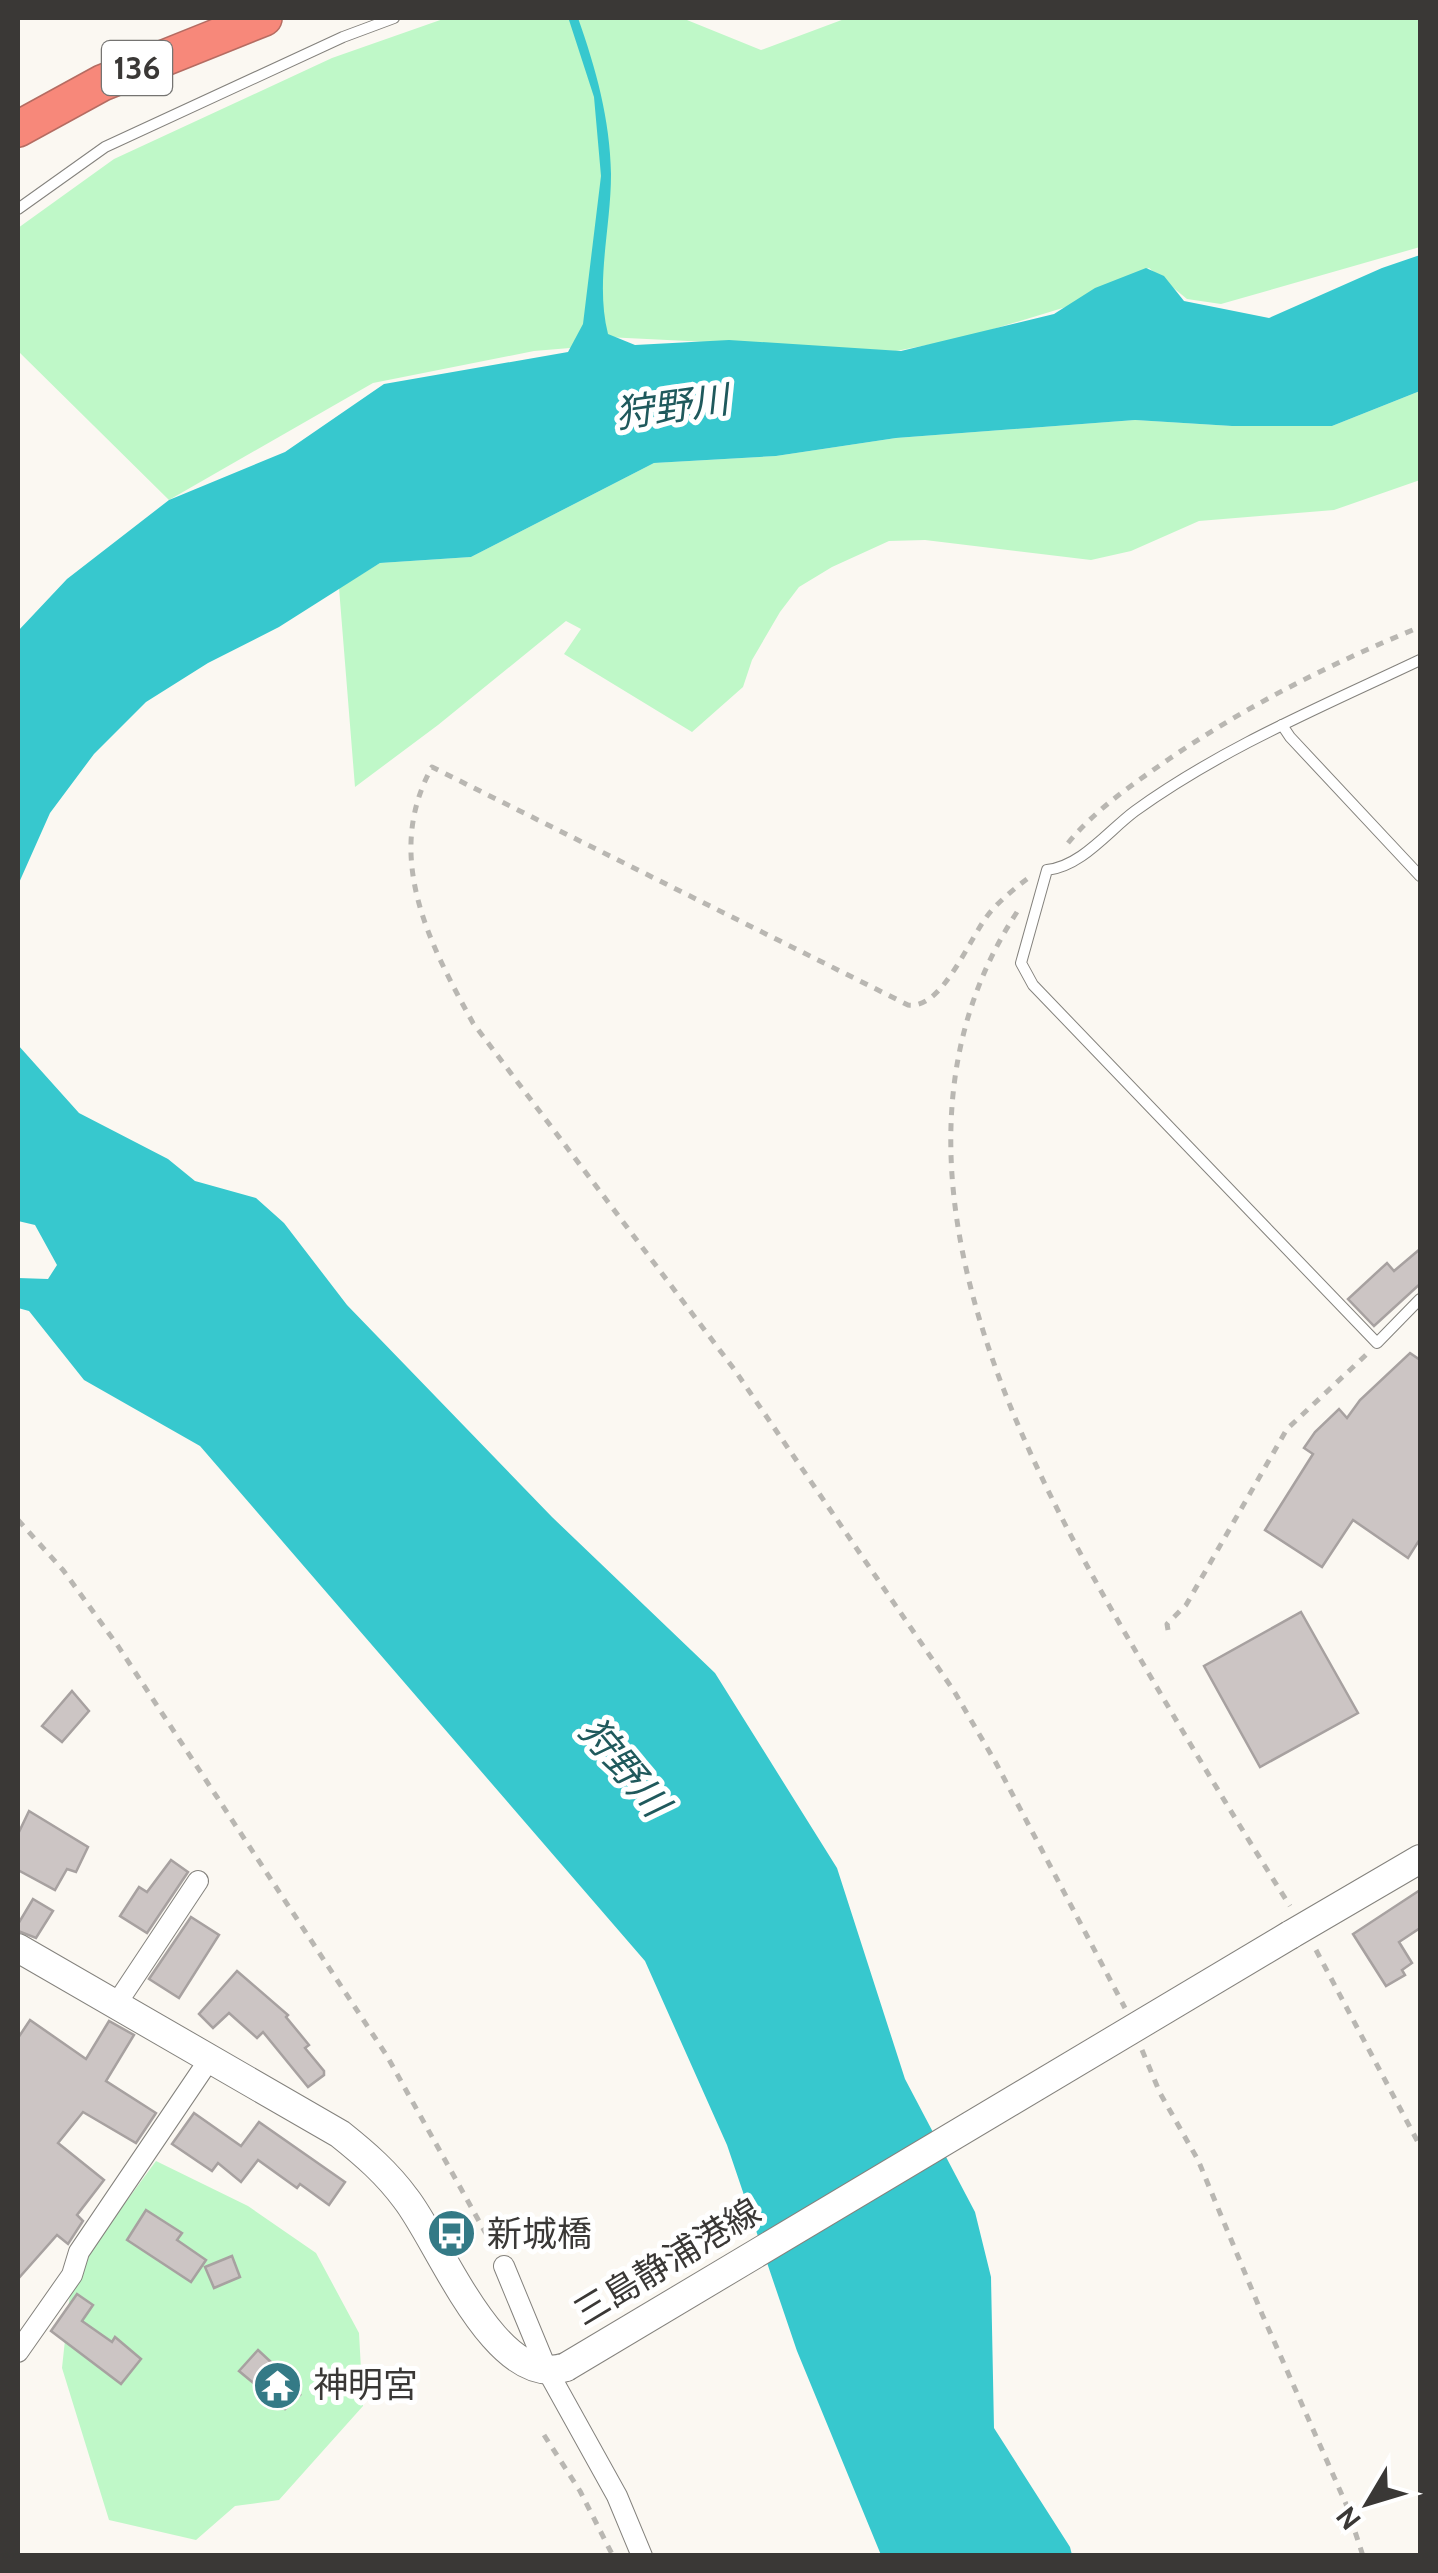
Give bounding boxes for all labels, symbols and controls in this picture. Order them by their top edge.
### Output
road number: 136 [102,41,172,95]
water label: 狩野川 [612,375,736,438]
water label: 狩野川 [570,1708,682,1829]
street label: 三島静浦港線 [566,2189,768,2334]
bus stop icon: 新城橋 [426,2208,478,2260]
place label: 新城橋 [487,2212,592,2255]
temple icon: 神明宮 [252,2359,304,2411]
place label: 神明宮 [313,2363,418,2406]
north arrow [1318,2453,1418,2553]
text: N [1329,2500,1368,2537]

